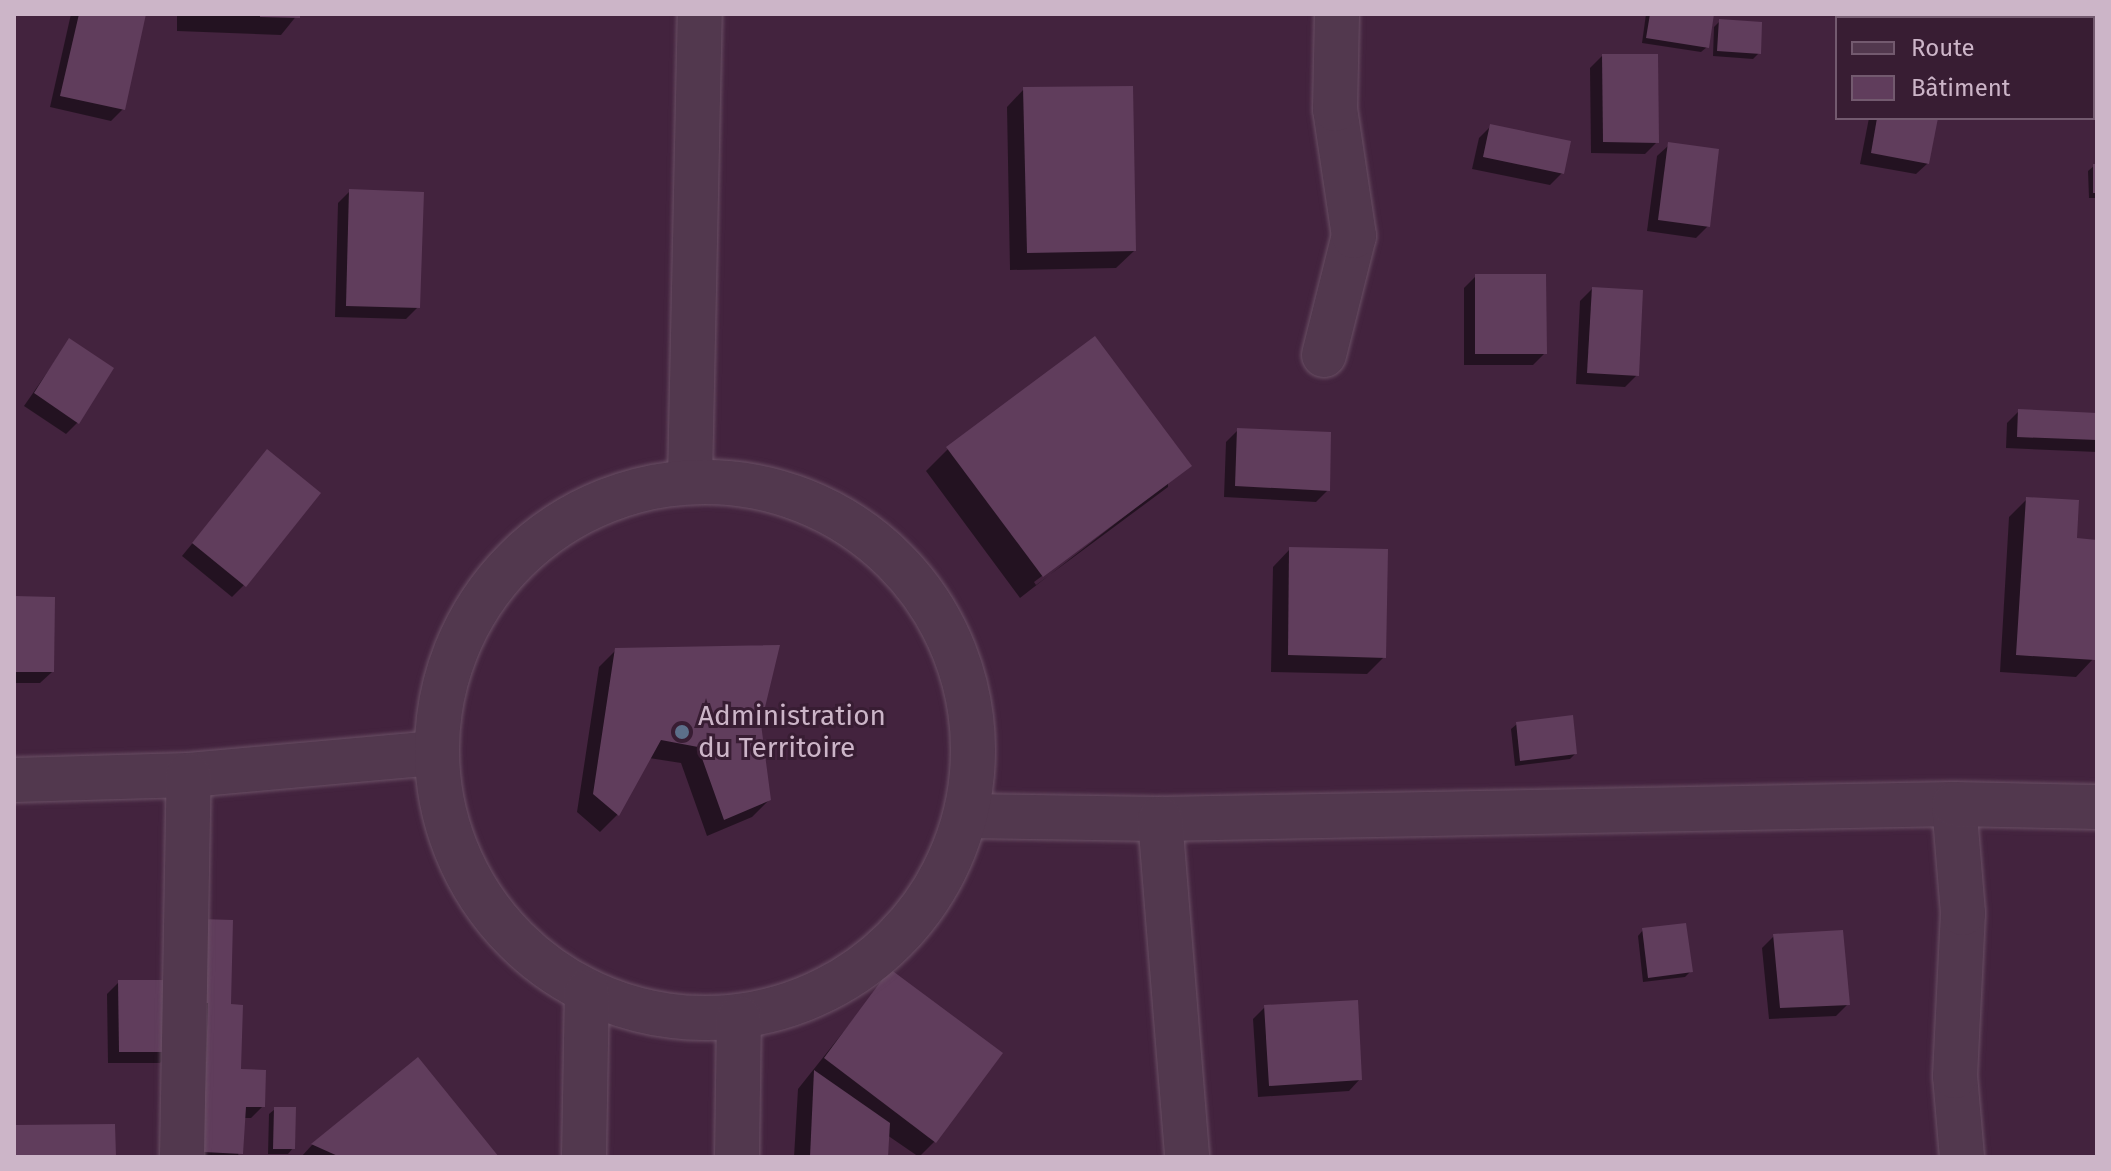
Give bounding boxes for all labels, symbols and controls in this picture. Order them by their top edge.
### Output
legend [1835,16,2095,120]
text: Route [1911,34,1975,62]
text: Bâtiment [1911,74,2010,102]
place label: Administration du Territoire [698,699,886,765]
marker: Administration du Territoire [673,723,691,741]

